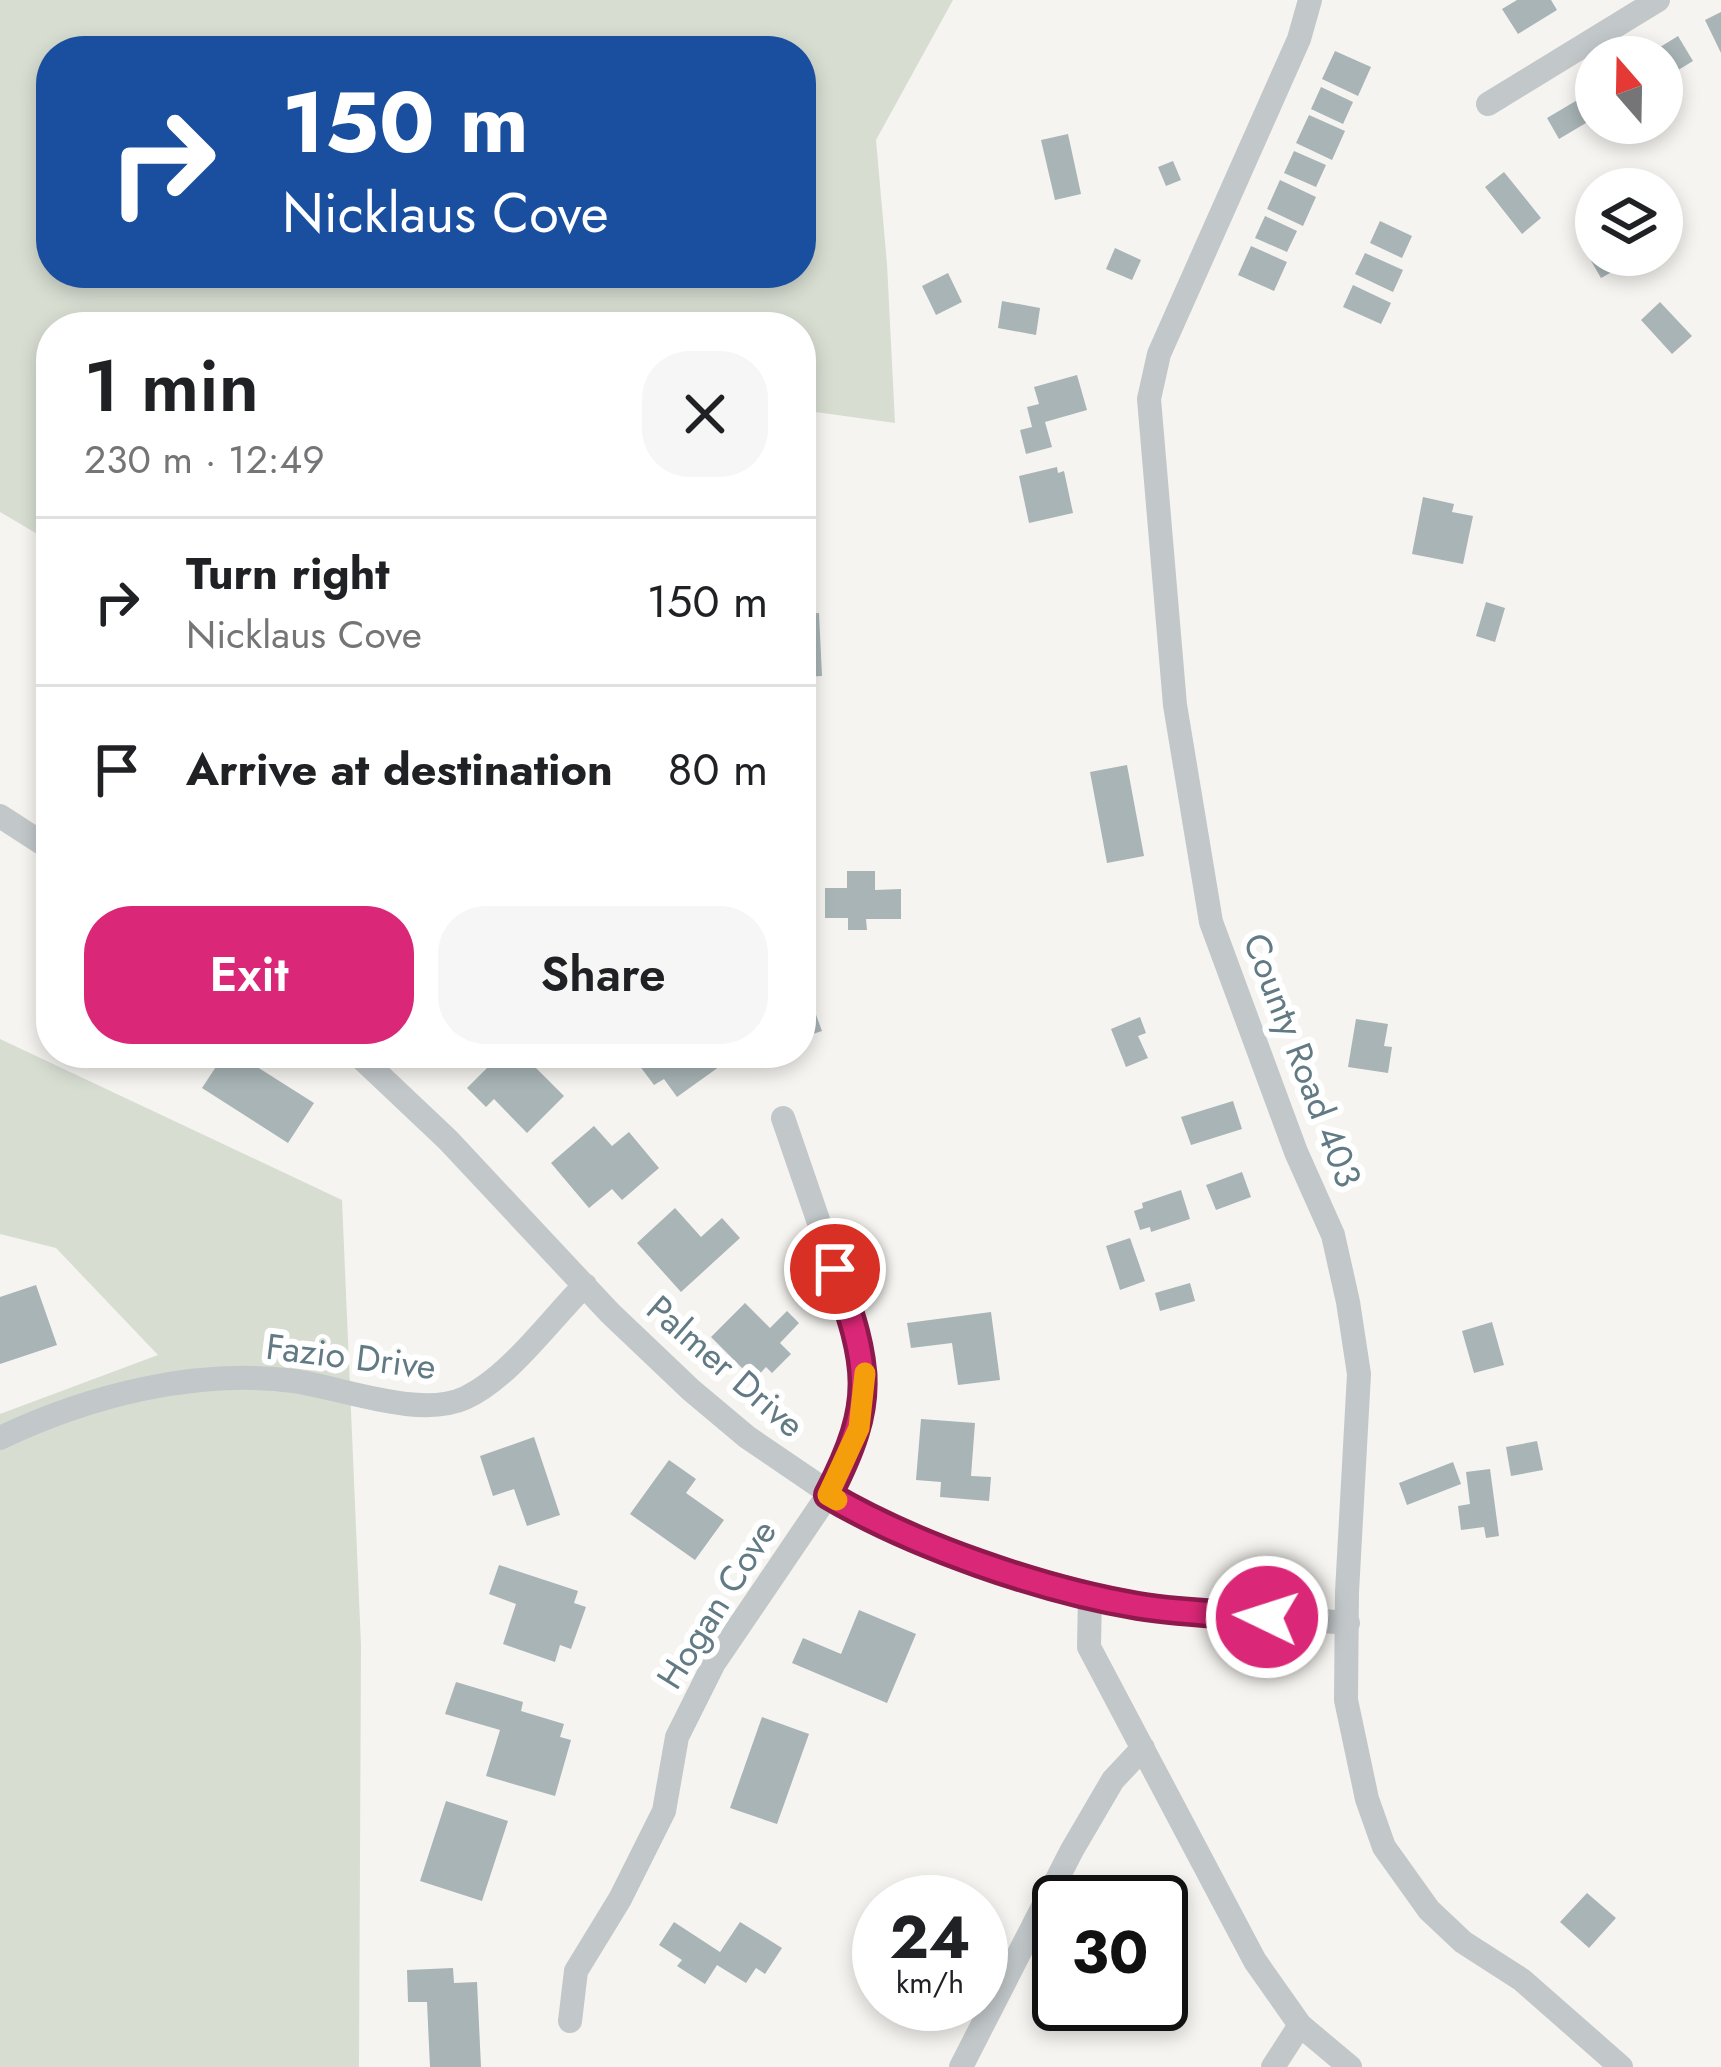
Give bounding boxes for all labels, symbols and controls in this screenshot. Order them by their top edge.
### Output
north arrow [1575,36,1683,144]
map controls [1575,36,1683,276]
text: 150 m [282,62,529,184]
icon: right [84,84,240,240]
button: layers [1575,168,1683,276]
text: Nicklaus Cove [282,174,609,252]
text: 1 min [84,334,259,438]
button: close [642,351,768,477]
text: 230 m · 12:49 [84,431,325,488]
text: Turn right [186,541,390,606]
icon: right [84,569,150,635]
text: 150 m [647,569,768,634]
text: Nicklaus Cove [186,606,422,663]
icon: arrive [84,737,150,803]
text: Arrive at destination [186,737,613,802]
text: 80 m [668,737,768,802]
button: Exit [84,906,414,1044]
button: Share [438,906,768,1044]
street label: County Road 403 [1231,926,1375,1194]
pin [784,1218,886,1320]
icon: arrive [802,1236,868,1302]
street label: Palmer Drive [636,1283,816,1449]
street label: Fazio Drive [263,1320,439,1392]
street label: Hogan Cove [643,1509,789,1699]
position arrow [1204,1554,1330,1680]
speed limit sign: 30 [1032,1875,1188,2031]
text: 24 [889,1894,971,1981]
text: km/h [896,1961,964,2004]

